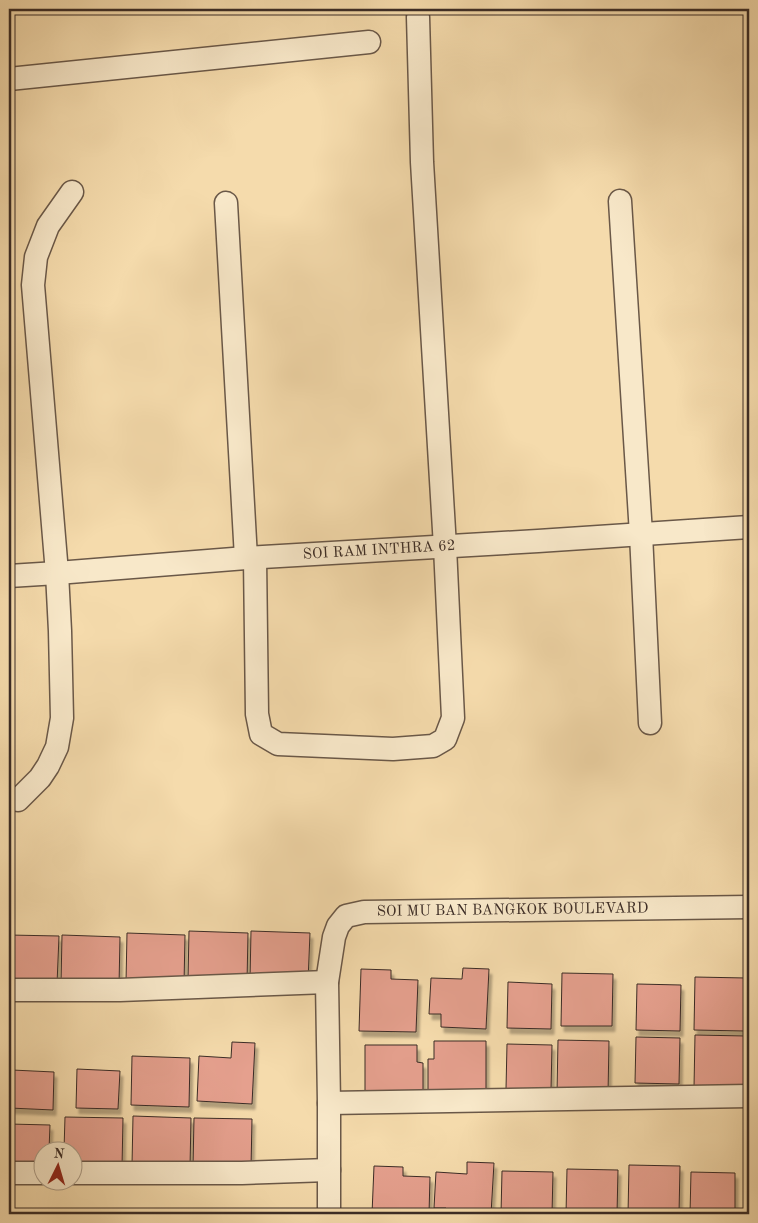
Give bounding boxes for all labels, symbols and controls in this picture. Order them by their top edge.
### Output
street label: SOI RAM INTHRA 62 [302,538,456,562]
street label: SOI MU BAN BANGKOK BOULEVARD [377,901,648,919]
north arrow [32,1140,82,1190]
text: N [53,1147,65,1162]

